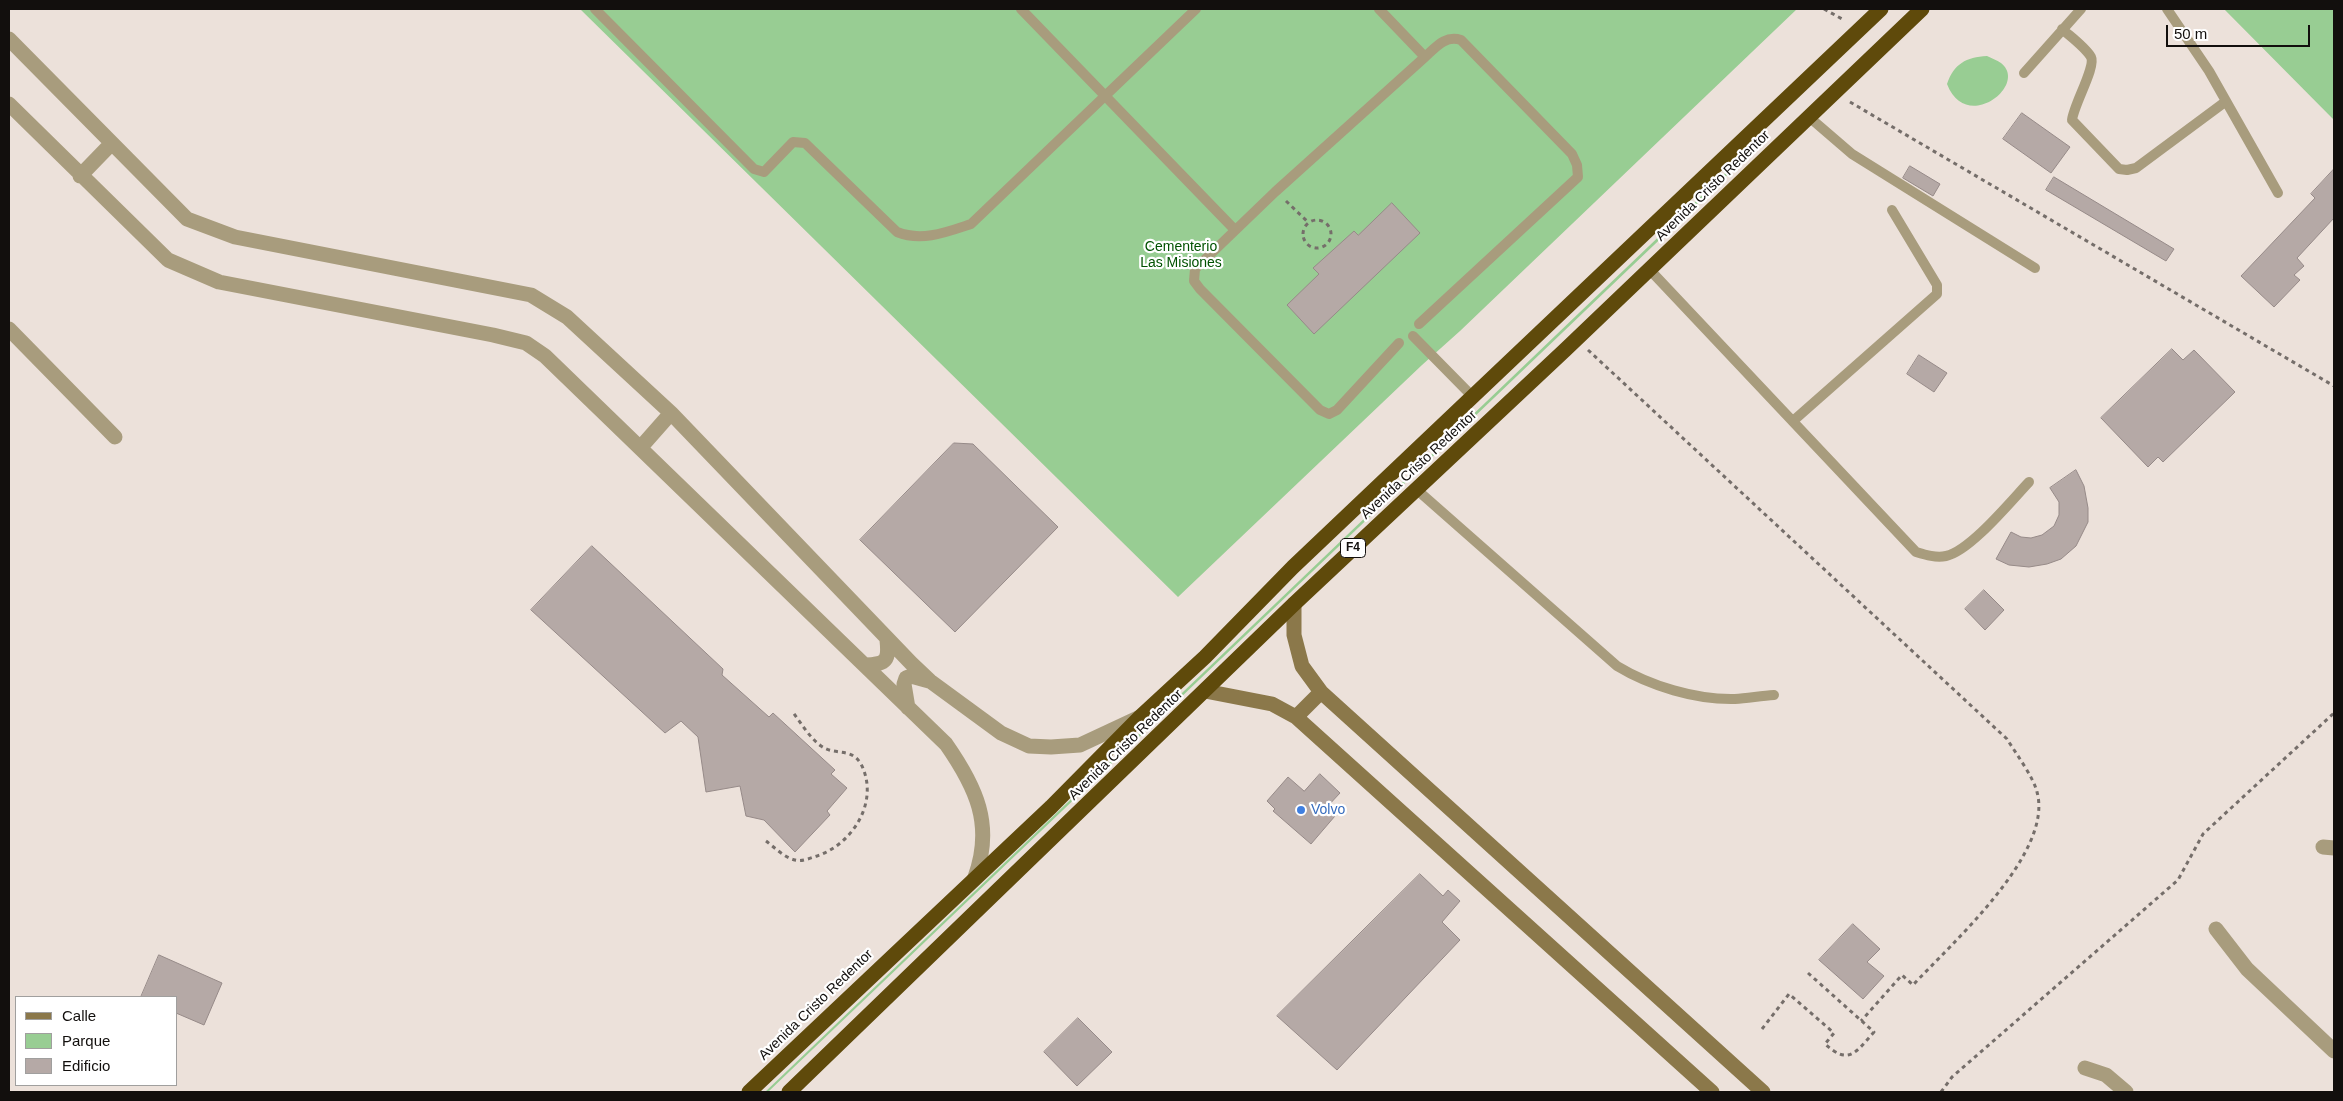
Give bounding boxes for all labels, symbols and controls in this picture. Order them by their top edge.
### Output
scale bar [2168,15,2312,47]
text: 50 m [2174,25,2207,42]
street label: Avenida Cristo Redentor [1652,127,1774,245]
park label: Cementerio Las Misiones [1140,239,1222,272]
street label: Avenida Cristo Redentor [1358,407,1480,523]
road number: F4 [1340,538,1366,558]
street label: Avenida Cristo Redentor [1065,686,1187,804]
place label: Volvo [1311,802,1345,818]
marker: Volvo [1295,804,1307,816]
street label: Avenida Cristo Redentor [755,946,877,1064]
legend [15,996,178,1086]
text: Calle [62,1007,96,1024]
text: Parque [62,1032,110,1049]
text: Edificio [62,1057,110,1074]

